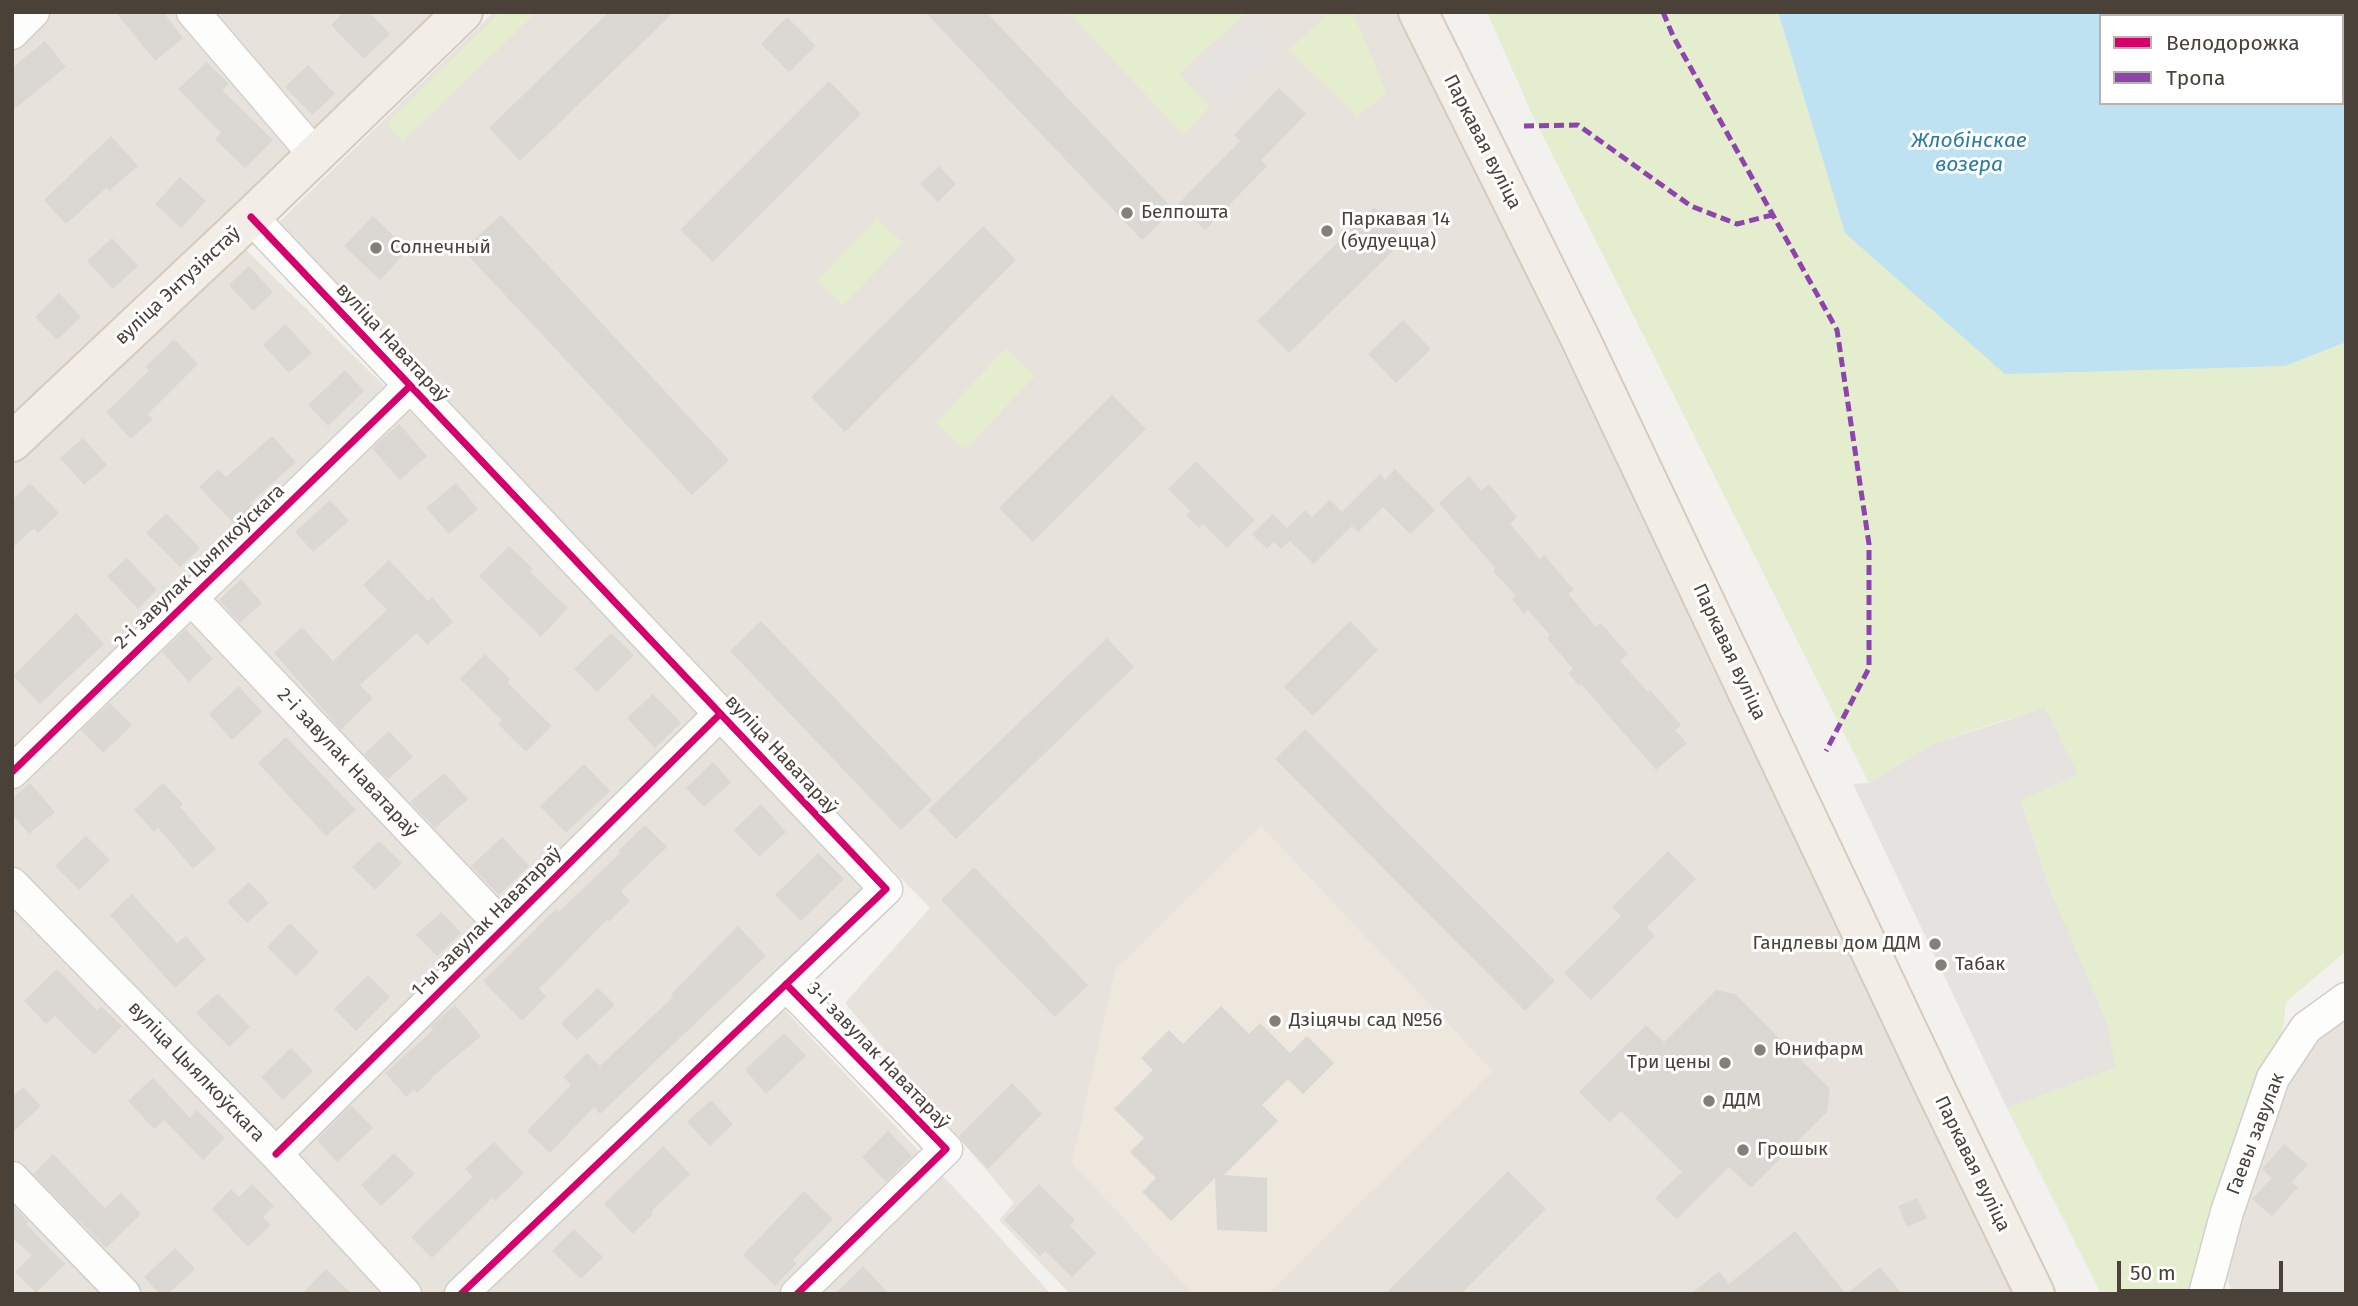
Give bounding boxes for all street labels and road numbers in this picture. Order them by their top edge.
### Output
street label: Паркавая вуліца [1438,71,1526,213]
street label: вуліца Энтузіястаў [111,222,245,350]
street label: вуліца Наватараў [331,279,453,407]
street label: 2-і завулак Цыялкоўскага [110,480,290,654]
street label: Паркавая вуліца [1687,580,1771,724]
street label: 2-і завулак Наватараў [272,684,422,842]
street label: вуліца Наватараў [720,691,842,819]
street label: 1-ы завулак Наватараў [407,842,567,1002]
street label: 3-і завулак Наватараў [802,978,954,1134]
street label: вуліца Цыялкоўскага [123,997,269,1147]
street label: Гаевы завулак [2222,1070,2290,1198]
street label: Паркавая вуліца [1929,1092,2015,1236]

